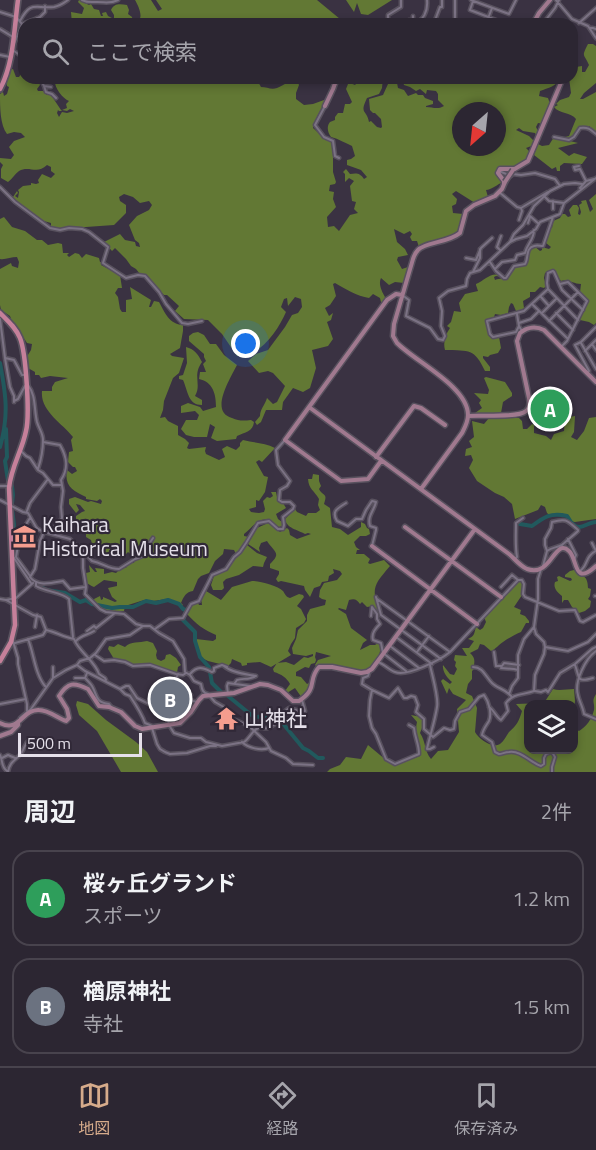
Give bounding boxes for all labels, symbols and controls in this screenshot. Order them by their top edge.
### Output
search box [18,18,578,84]
icon: search [39,35,72,68]
text: ここで検索 [87,35,197,69]
north arrow [452,102,506,156]
your location [231,329,260,358]
pin: A [530,386,570,432]
place label: Kaihara Historical Museum [42,508,208,564]
museum icon: Kaihara Historical Museum [11,524,37,550]
pin: B [150,676,190,722]
map controls [524,700,578,754]
button: layers [524,700,578,754]
place label: 山神社 [244,702,307,734]
temple icon: 山神社 [213,706,239,732]
scale bar [18,730,142,758]
text: 500 m [27,731,71,755]
text: 周辺 [24,792,76,831]
text: 2件 [541,796,572,827]
text: 桜ヶ丘グランド [83,866,237,900]
text: A [39,883,52,914]
text: 1.2 km [513,883,570,914]
text: スポーツ [83,900,163,931]
text: 楢原神社 [83,974,171,1008]
text: B [39,991,52,1022]
text: 1.5 km [513,991,570,1022]
text: 寺社 [83,1008,123,1039]
tab: 地図 [78,1079,111,1140]
tab: 経路 [266,1079,299,1140]
tab: 保存済み [454,1079,518,1140]

